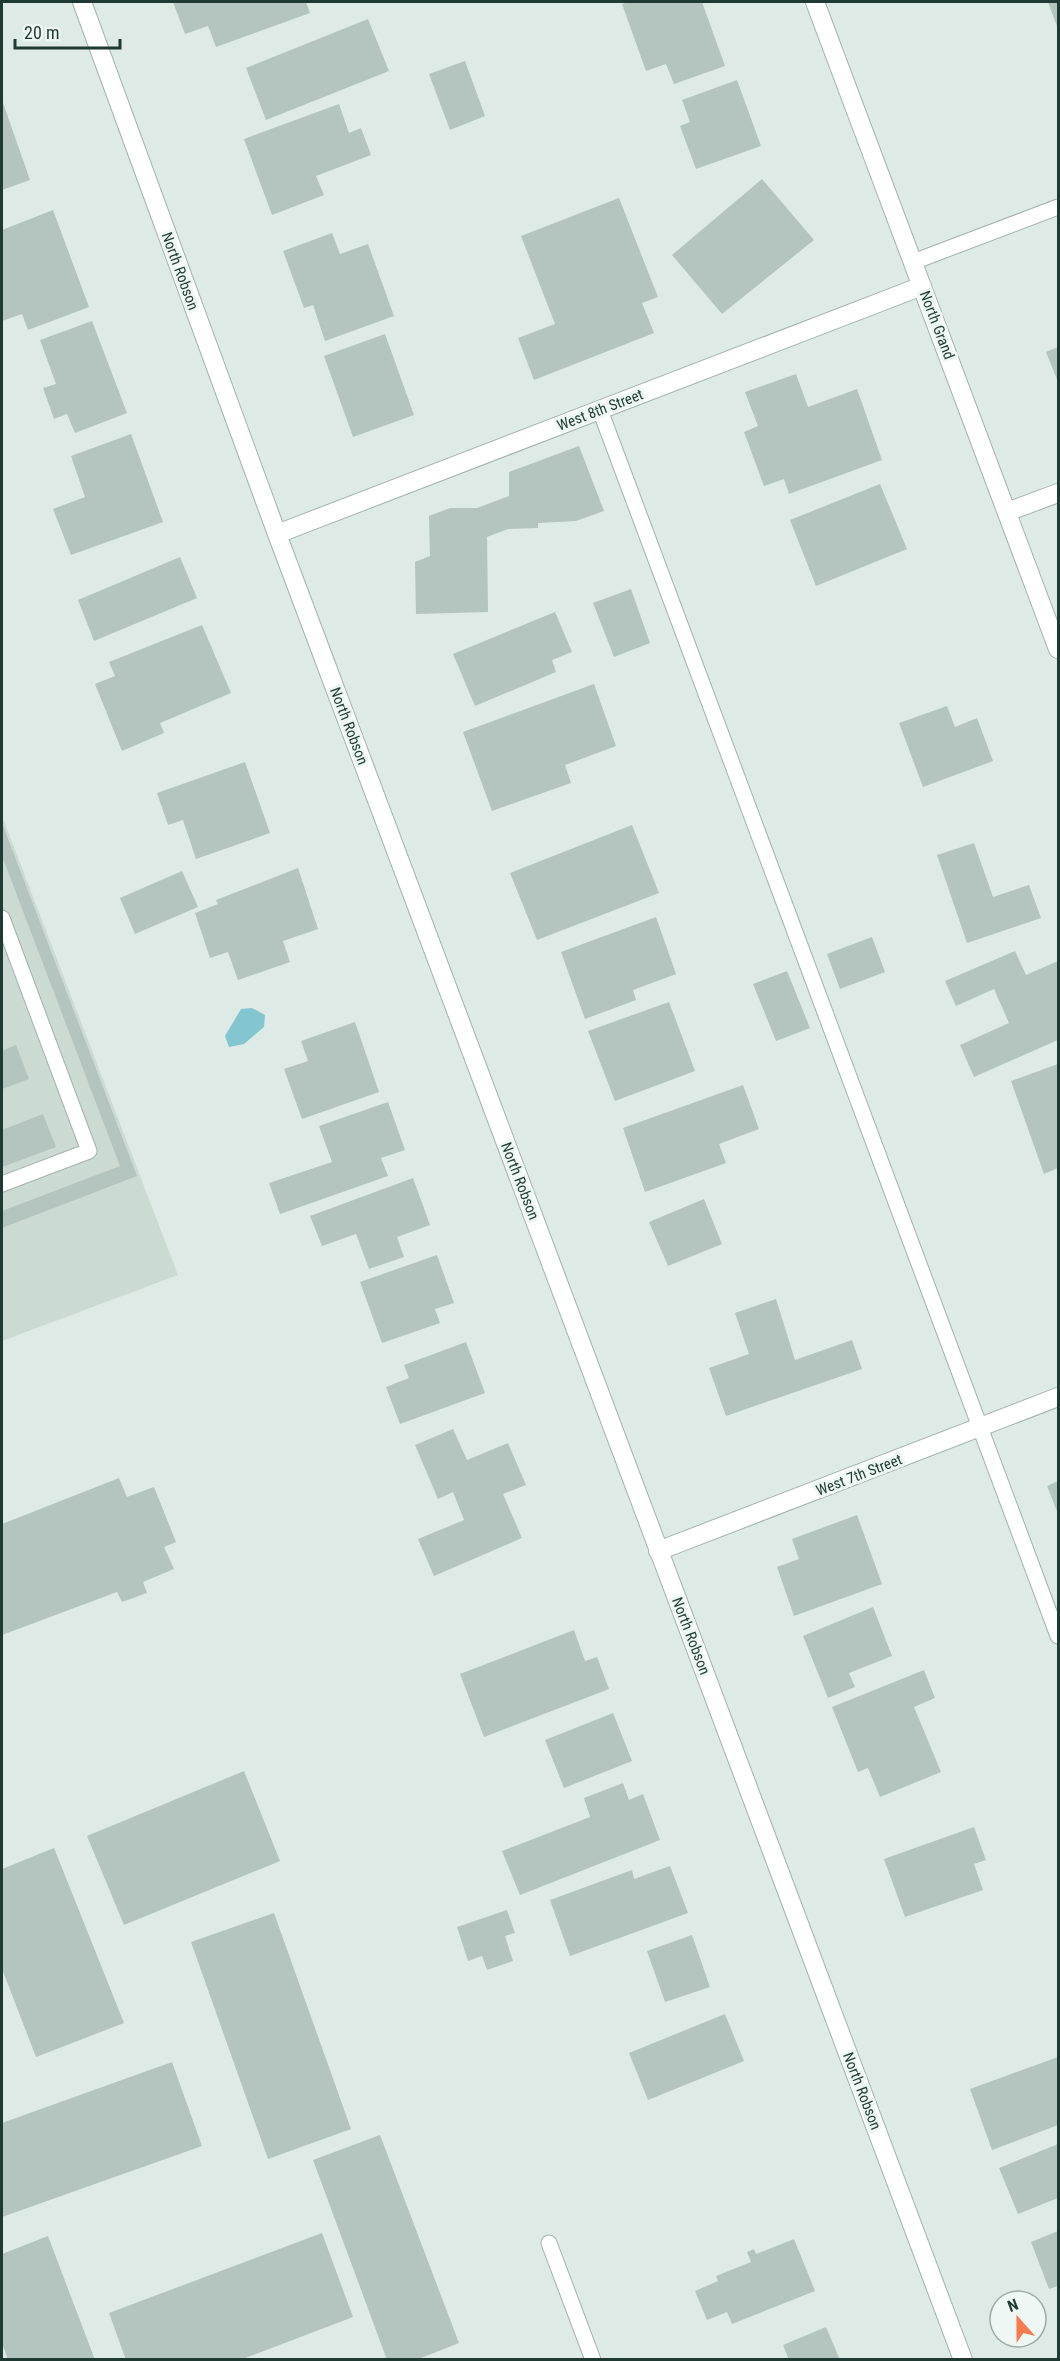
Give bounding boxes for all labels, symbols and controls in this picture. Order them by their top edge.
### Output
scale bar [15,12,120,50]
text: 20 m [24,22,59,43]
street label: North Robson [158,230,202,312]
street label: North Grand [916,288,958,362]
street label: West 8th Street [554,385,646,435]
street label: North Robson [326,685,372,767]
street label: North Robson [497,1140,543,1222]
street label: West 7th Street [813,1450,905,1500]
street label: North Robson [668,1595,714,1677]
street label: North Robson [839,2050,885,2132]
north arrow [988,2289,1048,2349]
text: N [1005,2295,1021,2316]

